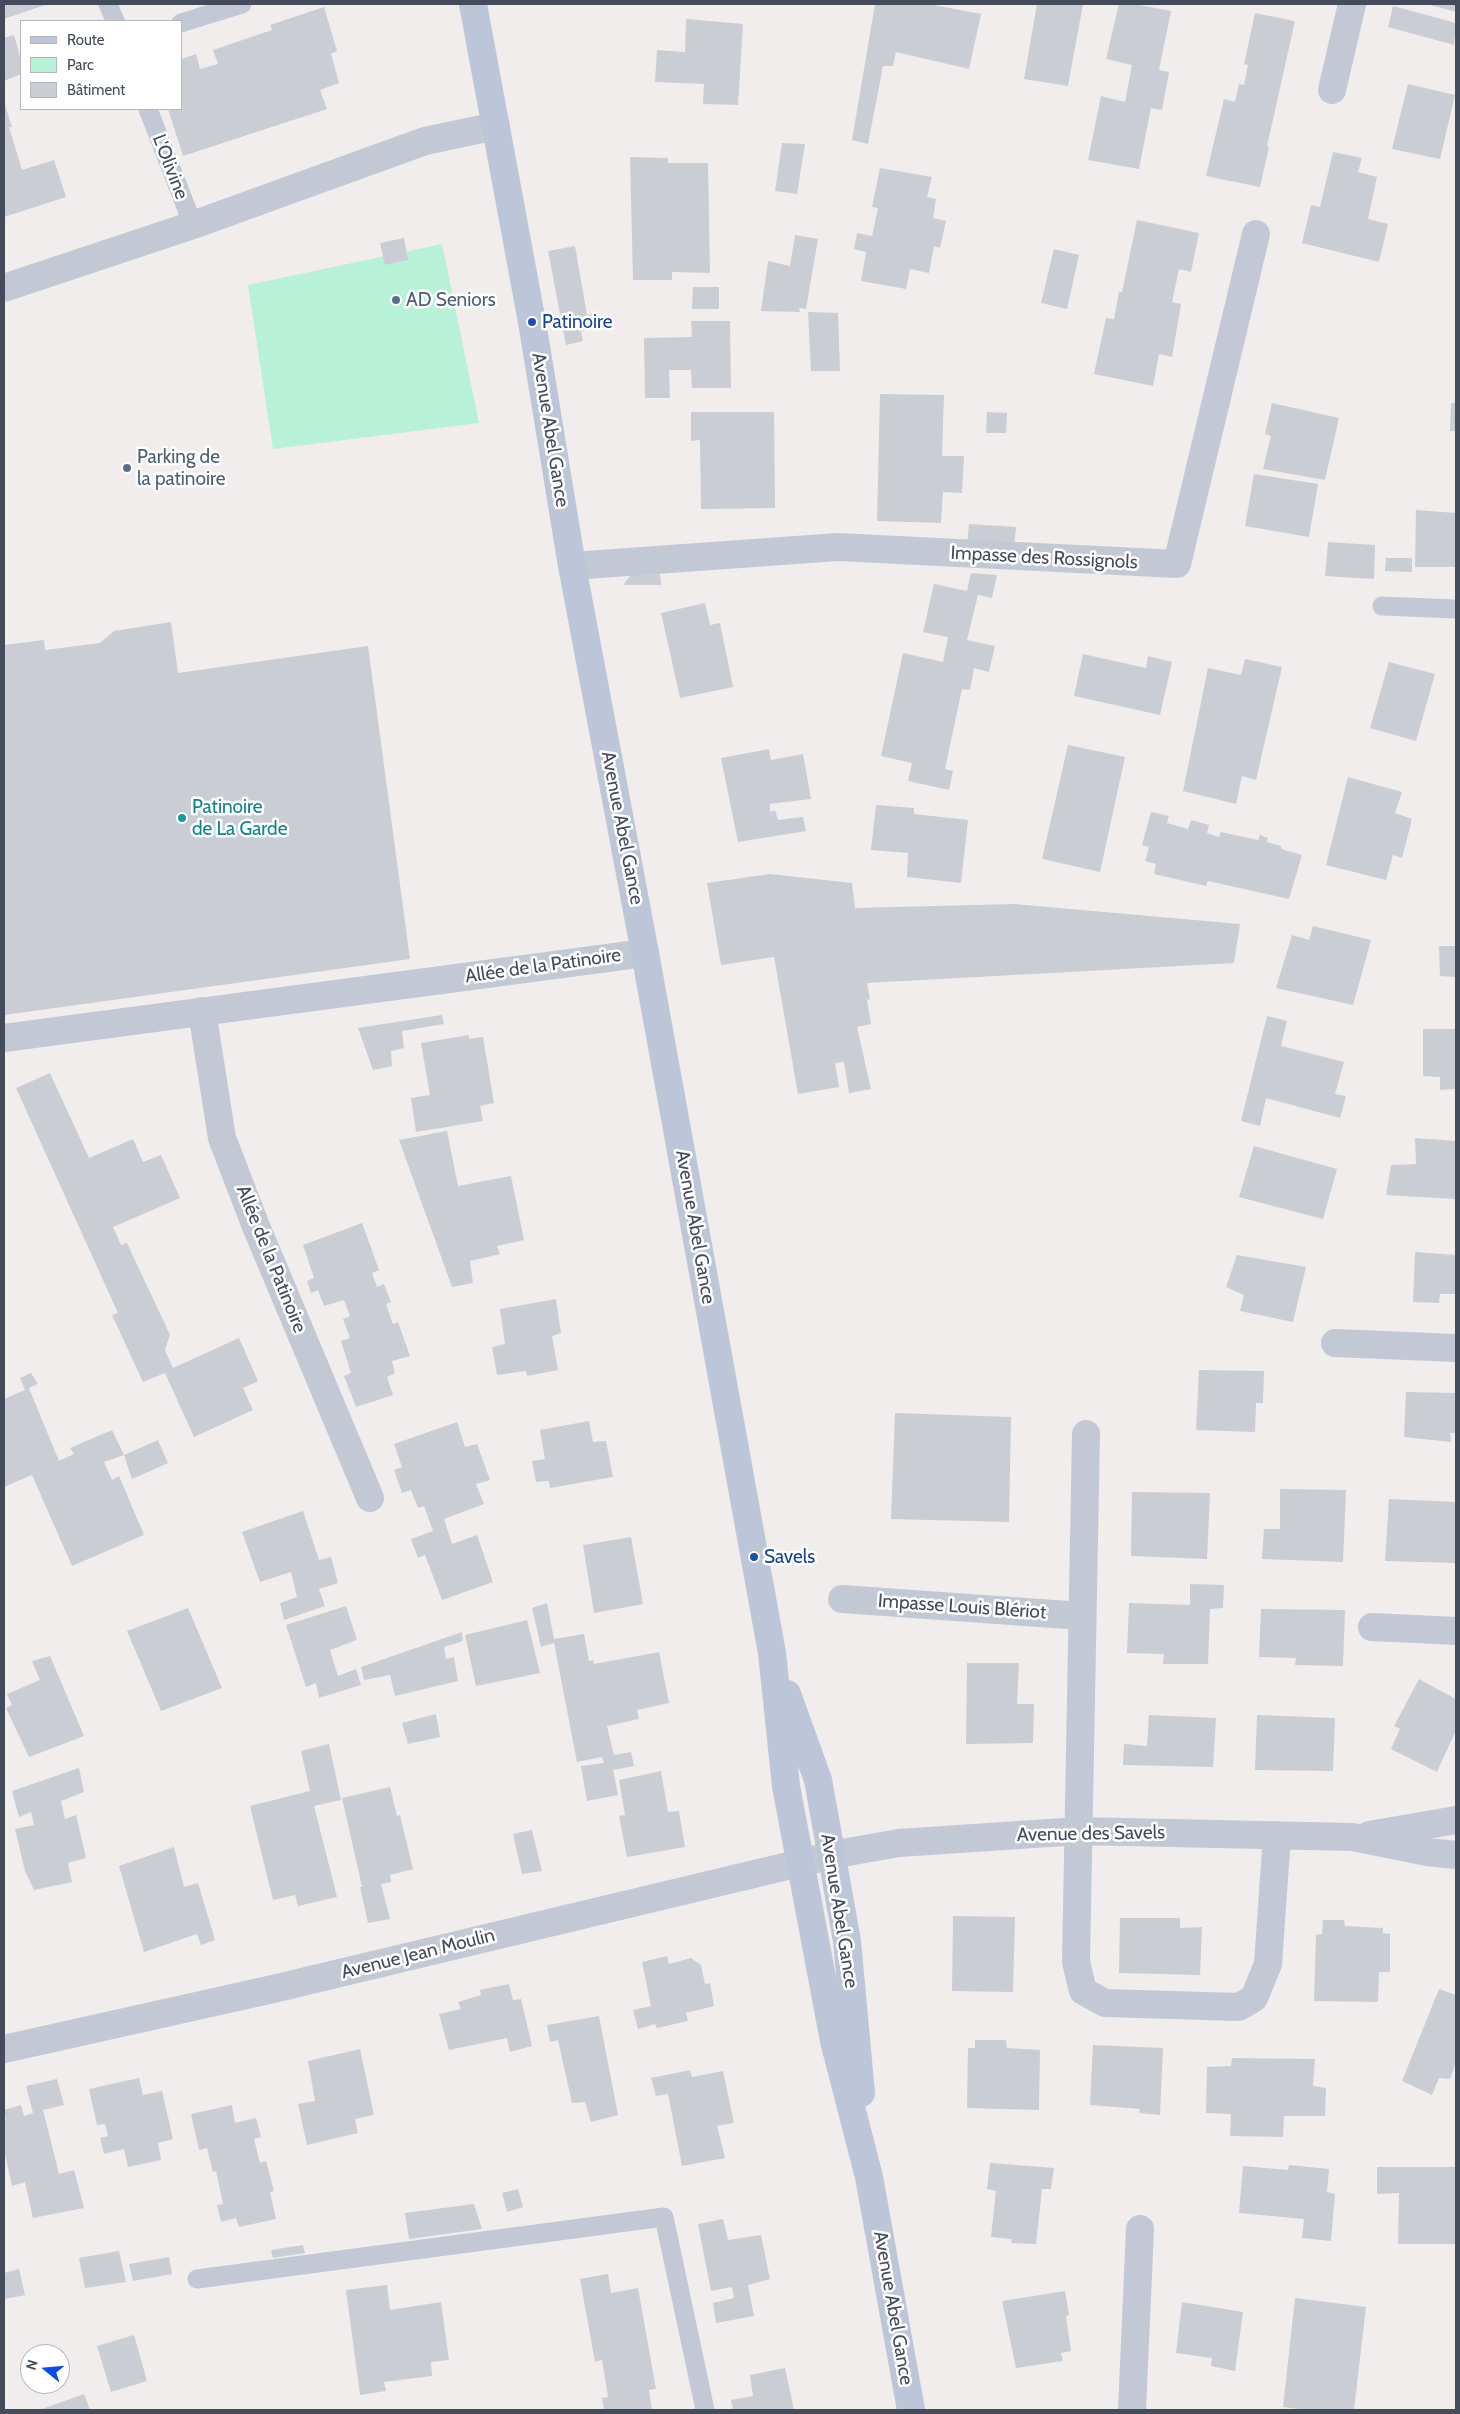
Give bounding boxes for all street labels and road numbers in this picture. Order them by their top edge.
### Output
street label: L'Olivine [147,131,193,203]
street label: Avenue Abel Gance [527,351,573,509]
street label: Impasse des Rossignols [950,542,1138,574]
street label: Avenue Abel Gance [596,749,648,907]
street label: Allée de la Patinoire [464,944,622,988]
street label: Avenue Abel Gance [670,1148,720,1306]
street label: Allée de la Patinoire [231,1182,311,1336]
street label: Impasse Louis Blériot [877,1590,1047,1624]
street label: Avenue des Savels [1017,1821,1165,1847]
street label: Avenue Abel Gance [816,1832,862,1990]
street label: Avenue Jean Moulin [339,1924,497,1984]
street label: Avenue Abel Gance [868,2229,918,2387]

